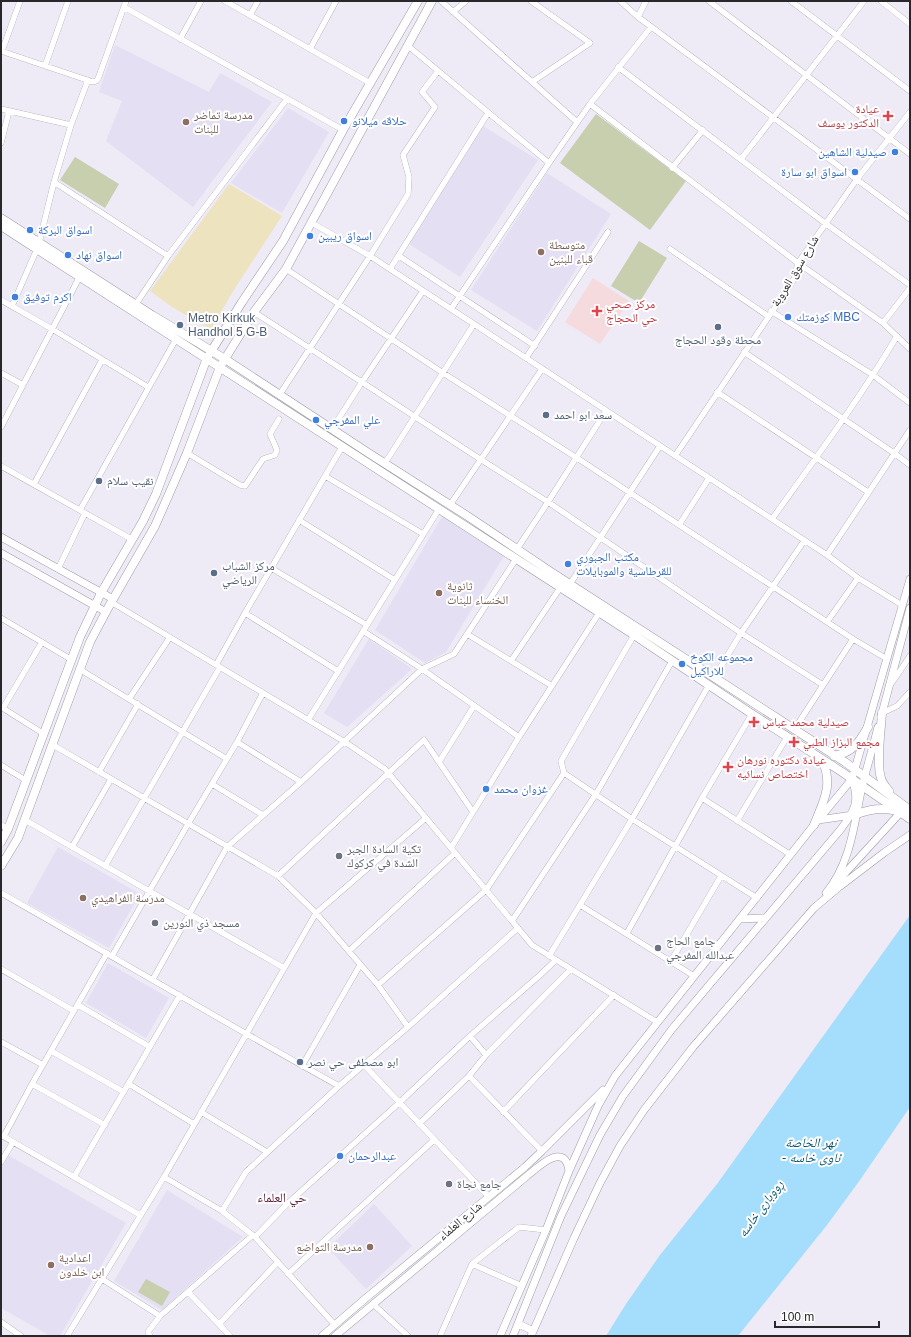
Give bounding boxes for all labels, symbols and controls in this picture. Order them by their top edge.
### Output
place label: عيادة الدكتور يوسف [818,102,879,130]
place label: مدرسة تماضر للبنات [193,108,253,136]
marker: عيادة الدكتور يوسف [882,110,894,122]
place label: حلاقه ميلانو [352,114,407,128]
marker: حلاقه ميلانو [339,116,349,126]
marker: مدرسة تماضر للبنات [181,117,191,127]
place label: صيدلية الشاهين [818,145,887,159]
marker: صيدلية الشاهين [890,147,900,157]
place label: اسواق ابو سارة [781,165,847,179]
marker: اسواق ابو سارة [850,167,860,177]
place label: اسواق البركة [38,223,93,237]
marker: اسواق البركة [25,225,35,235]
place label: اسواق ريبين [318,229,372,243]
marker: اسواق ريبين [305,231,315,241]
street label: شارع سوق العروبة [768,233,823,310]
place label: متوسطة قباء للبنين [549,238,593,266]
marker: متوسطة قباء للبنين [536,247,546,257]
place label: اسواق نهاد [76,248,122,262]
marker: اسواق نهاد [63,250,73,260]
place label: اكرم توفيق [23,290,72,305]
marker: اكرم توفيق [10,292,20,302]
place label: مركز صحي حي الحجاج [606,297,658,328]
marker: مركز صحي حي الحجاج [591,305,603,317]
place label: كوزمتك MBC [796,310,860,324]
place label: Metro Kirkuk Handhol 5 G-B [188,311,267,339]
marker: كوزمتك MBC [783,312,793,322]
marker: Metro Kirkuk Handhol 5 G-B [175,320,185,330]
marker: محطة وقود الحجاج [713,322,723,332]
place label: محطة وقود الحجاج [675,333,761,347]
place label: سعد ابو احمد [554,408,612,422]
marker: سعد ابو احمد [541,410,551,420]
place label: علي المفرجي [324,413,380,430]
marker: علي المفرجي [311,415,321,425]
place label: نقيب سلام [107,474,154,489]
marker: نقيب سلام [94,476,104,486]
place label: مكتب الجبوري للقرطاسية والموبايلات [576,550,672,578]
place label: مركز الشباب الرياضي [222,559,275,590]
marker: مكتب الجبوري للقرطاسية والموبايلات [563,559,573,569]
marker: مركز الشباب الرياضي [209,568,219,578]
place label: ثانوية الخنساء للبنات [447,579,508,607]
marker: ثانوية الخنساء للبنات [434,588,444,598]
place label: مجموعه الكوخ للاراكيل [690,650,753,678]
marker: مجموعه الكوخ للاراكيل [677,659,687,669]
place label: صيدلية محمد عباس [762,715,849,729]
marker: صيدلية محمد عباس [749,717,759,727]
place label: مجمع البزاز الطبي [803,735,880,752]
marker: مجمع البزاز الطبي [788,736,800,748]
place label: عيادة دكتوره نورهان اختصاص نسائيه [737,753,826,781]
marker: عيادة دكتوره نورهان اختصاص نسائيه [722,761,734,773]
place label: غزوان محمد [494,782,548,796]
marker: غزوان محمد [481,784,491,794]
place label: تكية السادة الجبر الشدة في كركوك [346,842,422,873]
marker: تكية السادة الجبر الشدة في كركوك [334,851,344,861]
place label: مدرسة الفراهيدي [91,891,165,908]
marker: مدرسة الفراهيدي [78,893,88,903]
place label: مسجد ذي النورين [163,916,239,933]
marker: مسجد ذي النورين [150,918,160,928]
place label: جامع الحاج عبدالله المفرجي [666,934,734,965]
marker: جامع الحاج عبدالله المفرجي [653,943,663,953]
place label: ابو مصطفى حي نصر [307,1055,399,1072]
marker: ابو مصطفى حي نصر [295,1057,305,1067]
water label: نهر الخاصة - ئاوی خاسە [782,1135,843,1166]
place label: عبدالرحمان [348,1149,396,1163]
marker: عبدالرحمان [335,1151,345,1161]
place label: جامع نجاة [457,1177,502,1191]
water label: ڕووباری خاسە [735,1177,788,1241]
marker: جامع نجاة [444,1179,454,1189]
district label: حي العلماء [257,1190,307,1208]
street label: شارع العلماء [435,1199,485,1244]
place label: مدرسة التواضع [296,1240,362,1254]
marker: مدرسة التواضع [365,1242,375,1252]
place label: اعدادية ابن خلدون [59,1251,105,1279]
marker: اعدادية ابن خلدون [46,1260,56,1270]
scale bar [775,1303,879,1329]
text: 100 m [781,1310,814,1324]

